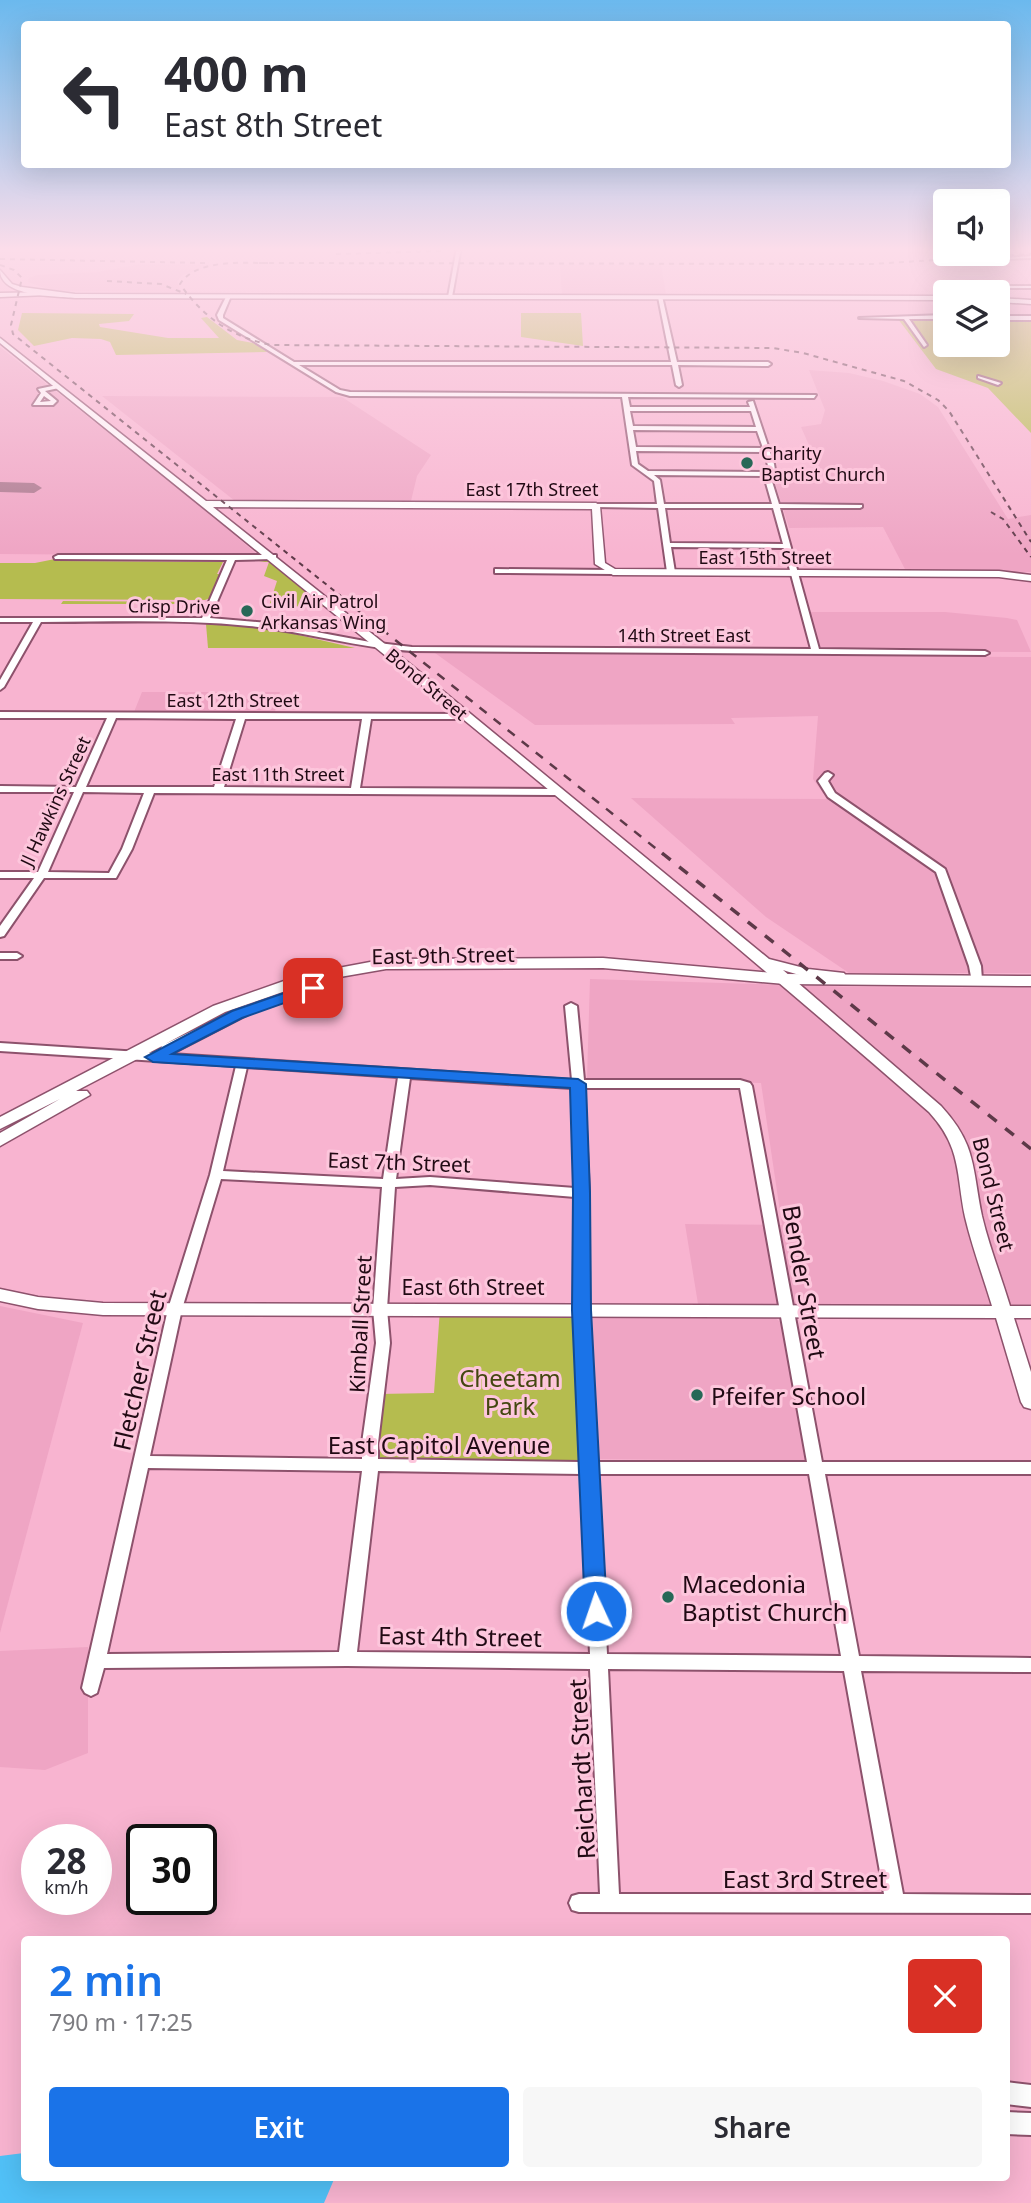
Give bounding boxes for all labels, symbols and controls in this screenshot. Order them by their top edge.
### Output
text: 400 m [164,40,309,106]
icon: left [49,49,140,140]
text: East 8th Street [164,103,382,146]
map controls [933,189,1010,357]
button: sound [933,189,1010,266]
button: layers [933,280,1010,357]
place label: Charity Baptist Church [761,441,885,486]
marker: Charity Baptist Church [739,455,755,471]
street label: East 17th Street [465,477,599,501]
street label: East 15th Street [698,545,832,569]
place label: Civil Air Patrol Arkansas Wing [261,589,386,634]
street label: Crisp Drive [128,593,220,619]
marker: Civil Air Patrol Arkansas Wing [239,603,255,619]
street label: 14th Street East [617,623,751,647]
street label: Bond Street [381,643,473,726]
street label: East 12th Street [166,688,300,712]
street label: Jl Hawkins Street [14,732,96,872]
street label: East 11th Street [211,762,345,786]
street label: East 9th Street [371,940,515,970]
pin [283,958,343,1018]
icon: arrive [294,969,332,1007]
street label: Bond Street [966,1134,1022,1254]
street label: East 7th Street [327,1146,471,1179]
street label: Bender Street [775,1203,835,1362]
street label: Kimball Street [342,1254,378,1393]
street label: East 6th Street [401,1273,545,1301]
street label: Fletcher Street [104,1286,174,1454]
park label: Cheetam Park [459,1361,561,1422]
place label: Pfeifer School [711,1379,866,1412]
marker: Pfeifer School [689,1387,705,1403]
street label: East Capitol Avenue [328,1428,550,1461]
place label: Macedonia Baptist Church [682,1567,848,1628]
position arrow [559,1574,633,1648]
marker: Macedonia Baptist Church [660,1589,676,1605]
street label: East 4th Street [378,1618,542,1654]
street label: Reichardt Street [560,1678,602,1860]
speed limit sign: 30 [126,1824,217,1915]
text: 28 [46,1837,87,1884]
street label: East 3rd Street [723,1862,888,1895]
text: km/h [44,1875,89,1899]
text: 2 min [49,1951,163,2008]
button: close [908,1959,982,2033]
text: 790 m · 17:25 [49,2006,193,2038]
button: Exit [49,2087,509,2167]
button: Share [523,2087,982,2167]

